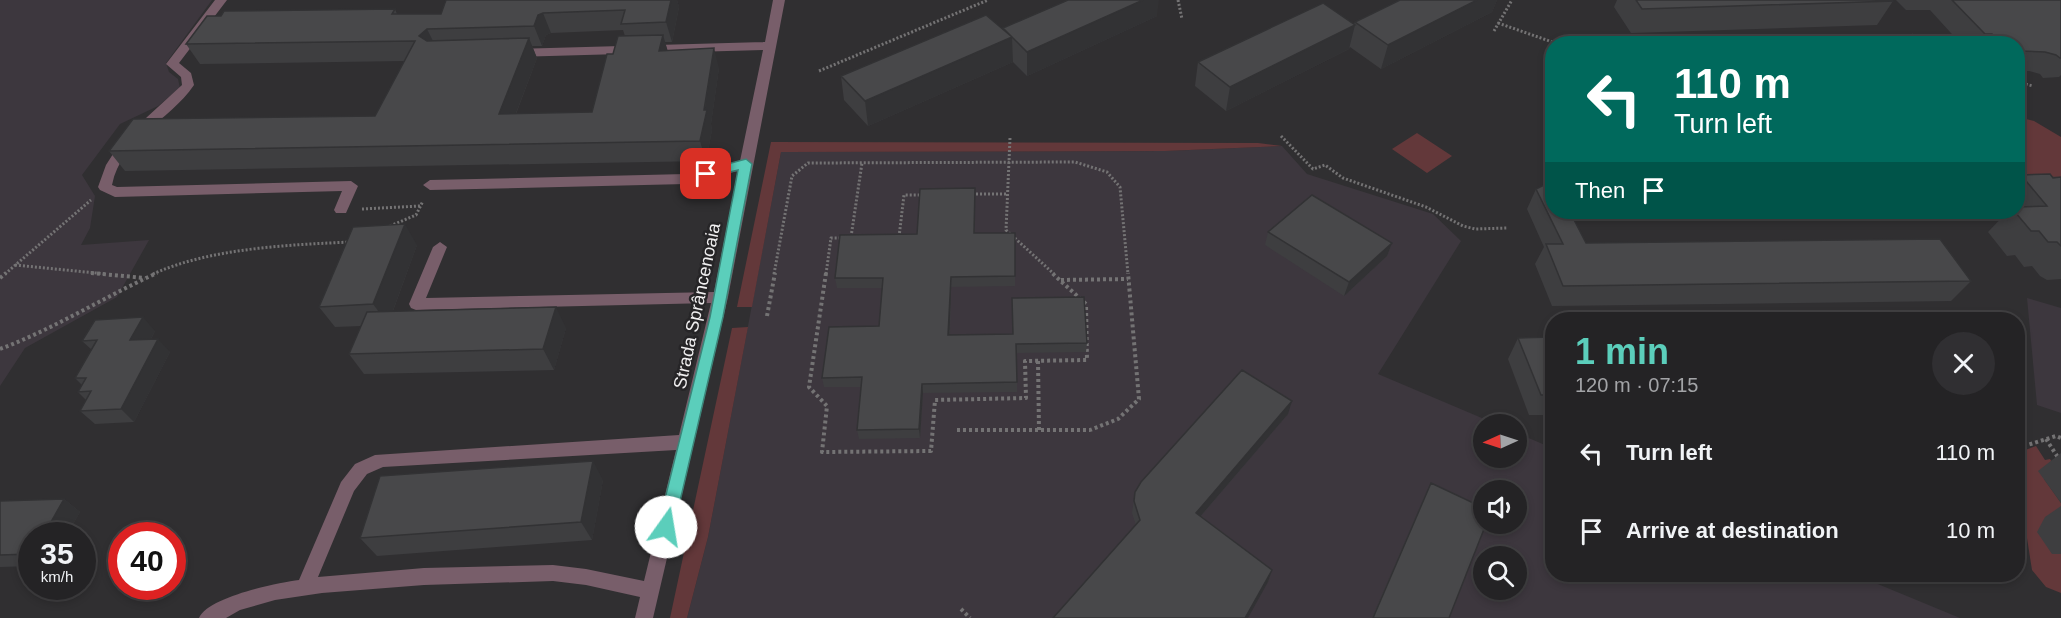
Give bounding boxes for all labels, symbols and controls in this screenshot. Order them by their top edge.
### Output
icon: left [1575,60,1653,138]
text: 110 m [1674,60,1791,107]
text: Turn left [1674,109,1772,139]
pin [680,148,731,199]
icon: arrive [689,157,722,190]
icon: arrive [1637,174,1670,207]
text: Then [1575,178,1625,203]
street label: Strada Sprâncenoaia [670,220,725,391]
text: 1 min [1575,331,1669,372]
button: close [1932,332,1995,395]
text: 120 m · 07:15 [1575,374,1698,396]
north arrow [1473,414,1527,468]
map controls [1473,414,1527,600]
icon: left [1575,437,1608,470]
text: Turn left [1626,440,1712,465]
text: 110 m [1935,440,1995,465]
button: sound [1473,480,1527,534]
position arrow [634,495,698,559]
icon: arrive [1575,515,1608,548]
text: Arrive at destination [1626,518,1839,543]
text: 10 m [1946,518,1995,543]
speed limit sign: 40 [108,522,186,600]
text: 35 [40,537,74,570]
button: search [1473,546,1527,600]
text: km/h [41,568,73,585]

